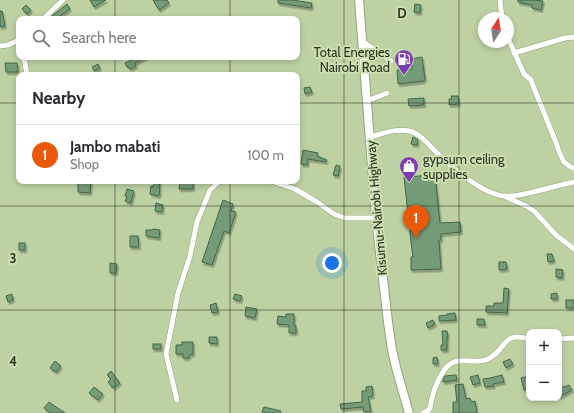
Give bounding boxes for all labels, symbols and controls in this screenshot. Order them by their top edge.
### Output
text: D [397,5,407,21]
north arrow [478,12,514,48]
search box [16,16,300,60]
icon: search [30,27,52,49]
text: Search here [62,29,137,47]
place label: Total Energies Nairobi Road [314,44,391,75]
fuel station icon: Total Energies Nairobi Road [393,48,415,76]
text: Nearby [32,88,85,108]
text: Jambo mabati [70,138,160,156]
street label: Kisumu-Nairobi Highway [362,139,390,276]
text: 1 [43,147,47,163]
text: 100 m [247,147,284,163]
place label: gypsum ceiling supplies [423,151,505,182]
shop icon: gypsum ceiling supplies [398,155,420,183]
text: Shop [70,156,99,172]
pin: 1 [403,205,429,238]
text: 3 [9,250,17,266]
your location [322,253,342,273]
map controls [526,329,562,401]
button: + [526,329,562,365]
text: 4 [9,353,17,369]
button: − [526,365,562,401]

